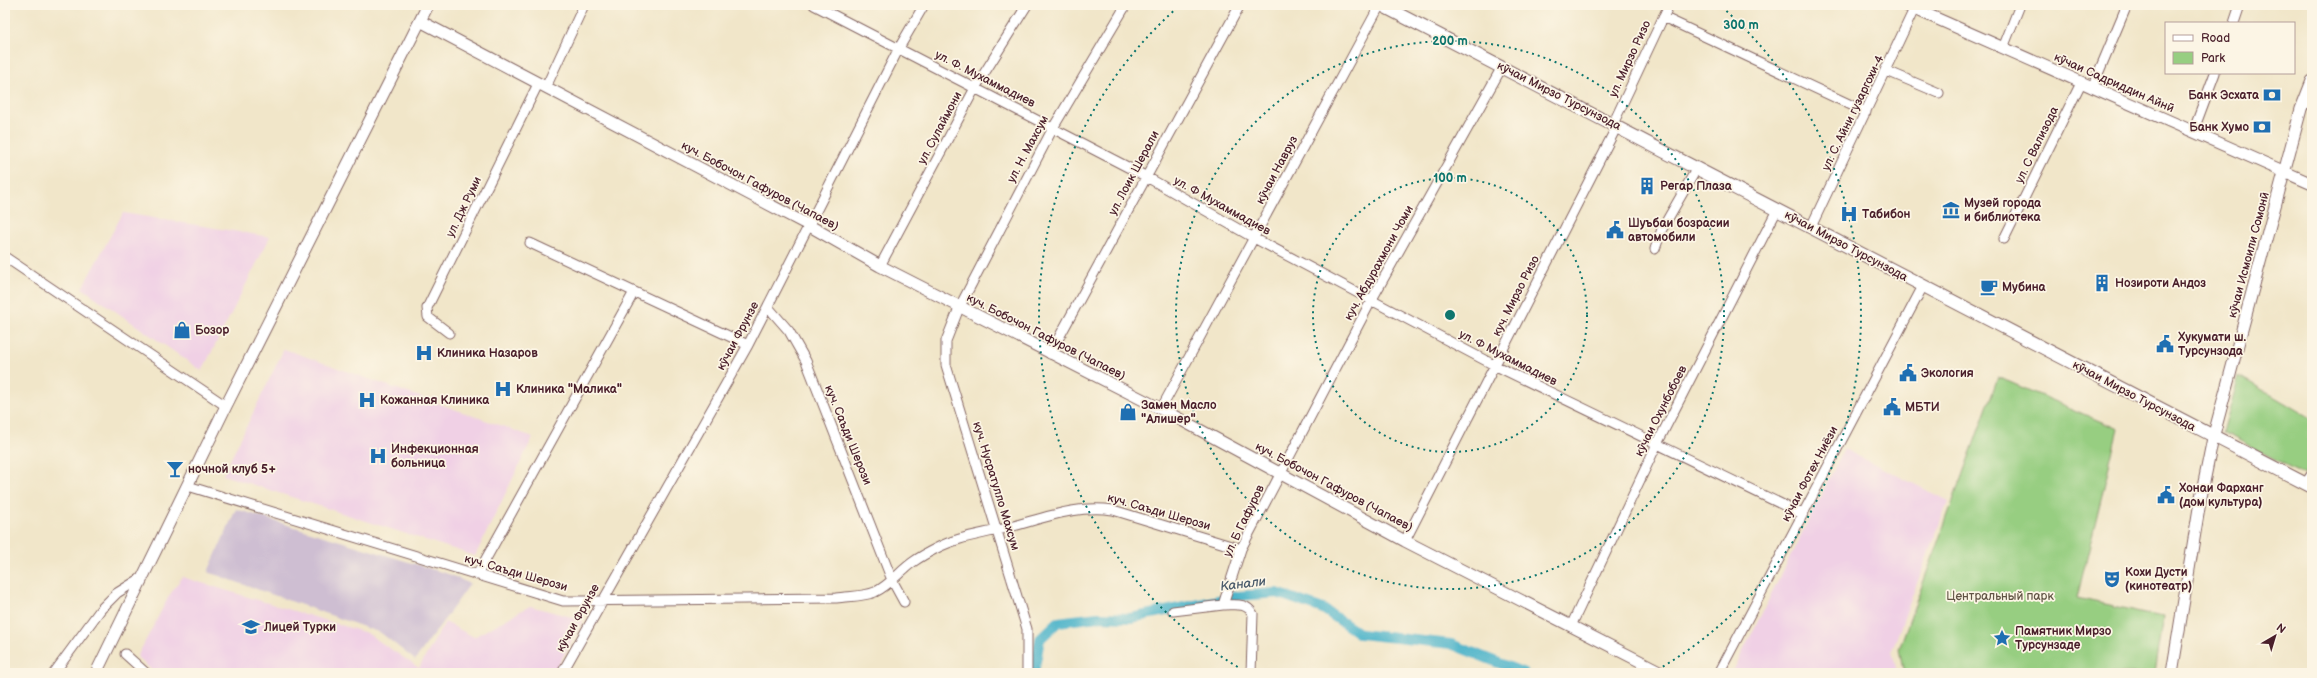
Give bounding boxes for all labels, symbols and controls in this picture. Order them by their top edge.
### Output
street label: ул. Мирзо Ризо [1606,18,1654,100]
text: 300 m [1723,18,1759,33]
legend [2165,22,2295,74]
text: Road [2201,31,2230,46]
text: 200 m [1432,34,1468,49]
street label: ул. Ф. Мухаммадиев [932,47,1038,111]
street label: кӯчаи Садриддин Айнӣ [2052,50,2177,116]
text: Park [2201,51,2225,66]
street label: ул. С. Айни гузаргохи-4 [1818,52,1888,173]
street label: кӯчаи Мирзо Турсунзода [1494,58,1624,134]
bank icon: Банк Эсхата [2262,85,2282,105]
place label: Банк Эсхата [2188,88,2260,103]
street label: ул. Сулаймони [915,89,965,167]
street label: ул. С Вализода [2012,104,2062,186]
street label: ул. Н. Махсум [1004,113,1052,185]
bank icon: Банк Хумо [2252,117,2272,137]
place label: Банк Хумо [2189,120,2249,135]
street label: ул. Лоик Шерали [1105,128,1163,218]
street label: кӯчаи Навруз [1253,133,1301,207]
street label: куч. Бобочон Гафуров (Чапаев) [679,138,841,234]
text: 100 m [1433,171,1467,186]
street label: ул. Ф Мухаммадиев [1171,173,1274,239]
street label: ул. Дж Руми [443,174,485,240]
building icon: Регар Плаза [1637,176,1657,196]
place label: Регар Плаза [1660,179,1733,194]
street label: кӯчаи Исмоили Сомонӣ [2225,190,2273,320]
place label: Музей города и библиотека [1964,196,2042,225]
museum icon: Музей города и библиотека [1941,200,1961,220]
street label: куч. Абдурахмони Чоми [1341,203,1417,323]
hospital icon: Табибон [1839,204,1859,224]
street label: кӯчаи Мирзо Турсунзода [1782,207,1910,285]
place label: Табибон [1862,207,1911,222]
place label: Шуъбаи бозрасии автомобили [1628,216,1730,245]
public building icon: Шуъбаи бозрасии автомобили [1605,220,1625,240]
street label: куч. Мирзо Ризо [1489,253,1543,339]
building icon: Нозироти Андоз [2092,273,2112,293]
place label: Нозироти Андоз [2115,276,2206,291]
cafe icon: Мубина [1979,277,1999,297]
place label: Мубина [2002,280,2047,295]
street label: куч. Бобочон Гафуров (Чапаев) [964,290,1128,384]
street label: кӯчаи Фрунзе [714,299,763,373]
centre of rings [1443,308,1457,322]
shop icon: Бозор [172,320,192,340]
place label: Бозор [195,323,229,338]
street label: ул. Ф Мухаммадиев [1456,327,1560,390]
place label: Хукумати ш. Турсунзода [2177,330,2247,359]
public building icon: Хукумати ш. Турсунзода [2155,334,2175,354]
hospital icon: Клиника Назаров [414,343,434,363]
place label: Клиника Назаров [437,346,538,361]
street label: кӯчаи Мирзо Турсунзода [2070,357,2198,435]
street label: кӯчаи Охунбобоев [1632,362,1691,459]
public building icon: Экология [1898,363,1918,383]
place label: Экология [1921,366,1974,381]
hospital icon: Клиника "Малика" [493,379,513,399]
place label: Клиника "Малика" [516,382,622,397]
street label: куч. Саъди Шерози [821,383,875,487]
hospital icon: Кожанная Клиника [357,390,377,410]
place label: Кожанная Клиника [380,393,490,408]
public building icon: МБТИ [1882,397,1902,417]
place label: Замен Масло "Алишер" [1141,398,1217,427]
place label: МБТИ [1905,400,1940,415]
shop icon: Замен Масло "Алишер" [1118,402,1138,422]
street label: куч. Нусратулло Махсум [969,420,1023,552]
street label: кӯчаи Фотех Ниёзи [1779,424,1841,524]
street label: куч. Бобочон Гафуров (Чапаев) [1253,439,1415,535]
place label: Инфекционная больница [391,442,479,471]
hospital icon: Инфекционная больница [368,446,388,466]
bar icon: ночной клуб 5+ [165,459,185,479]
place label: ночной клуб 5+ [188,462,277,477]
place label: Хонаи Фарханг (дом культура) [2178,481,2264,510]
street label: ул. Б Гафуров [1220,482,1268,559]
public building icon: Хонаи Фарханг (дом культура) [2156,485,2176,505]
street label: куч. Саъди Шерози [1106,490,1212,534]
street label: куч. Саъди Шерози [463,551,569,595]
place label: Кохи Дусти (кинотеатр) [2125,565,2192,594]
theatre icon: Кохи Дусти (кинотеатр) [2102,569,2122,589]
water label: Канали [1219,573,1267,595]
street label: кӯчаи Фрунзе [553,581,603,655]
park label: Центральный парк [1946,589,2054,604]
north arrow [2255,616,2295,656]
school or university icon: Лицей Турки [241,617,261,637]
place label: Лицей Турки [263,620,336,635]
text: N [2274,621,2288,636]
place label: Памятник Мирзо Турсунзаде [2015,624,2112,653]
place icon: Памятник Мирзо Турсунзаде [1992,628,2012,648]

